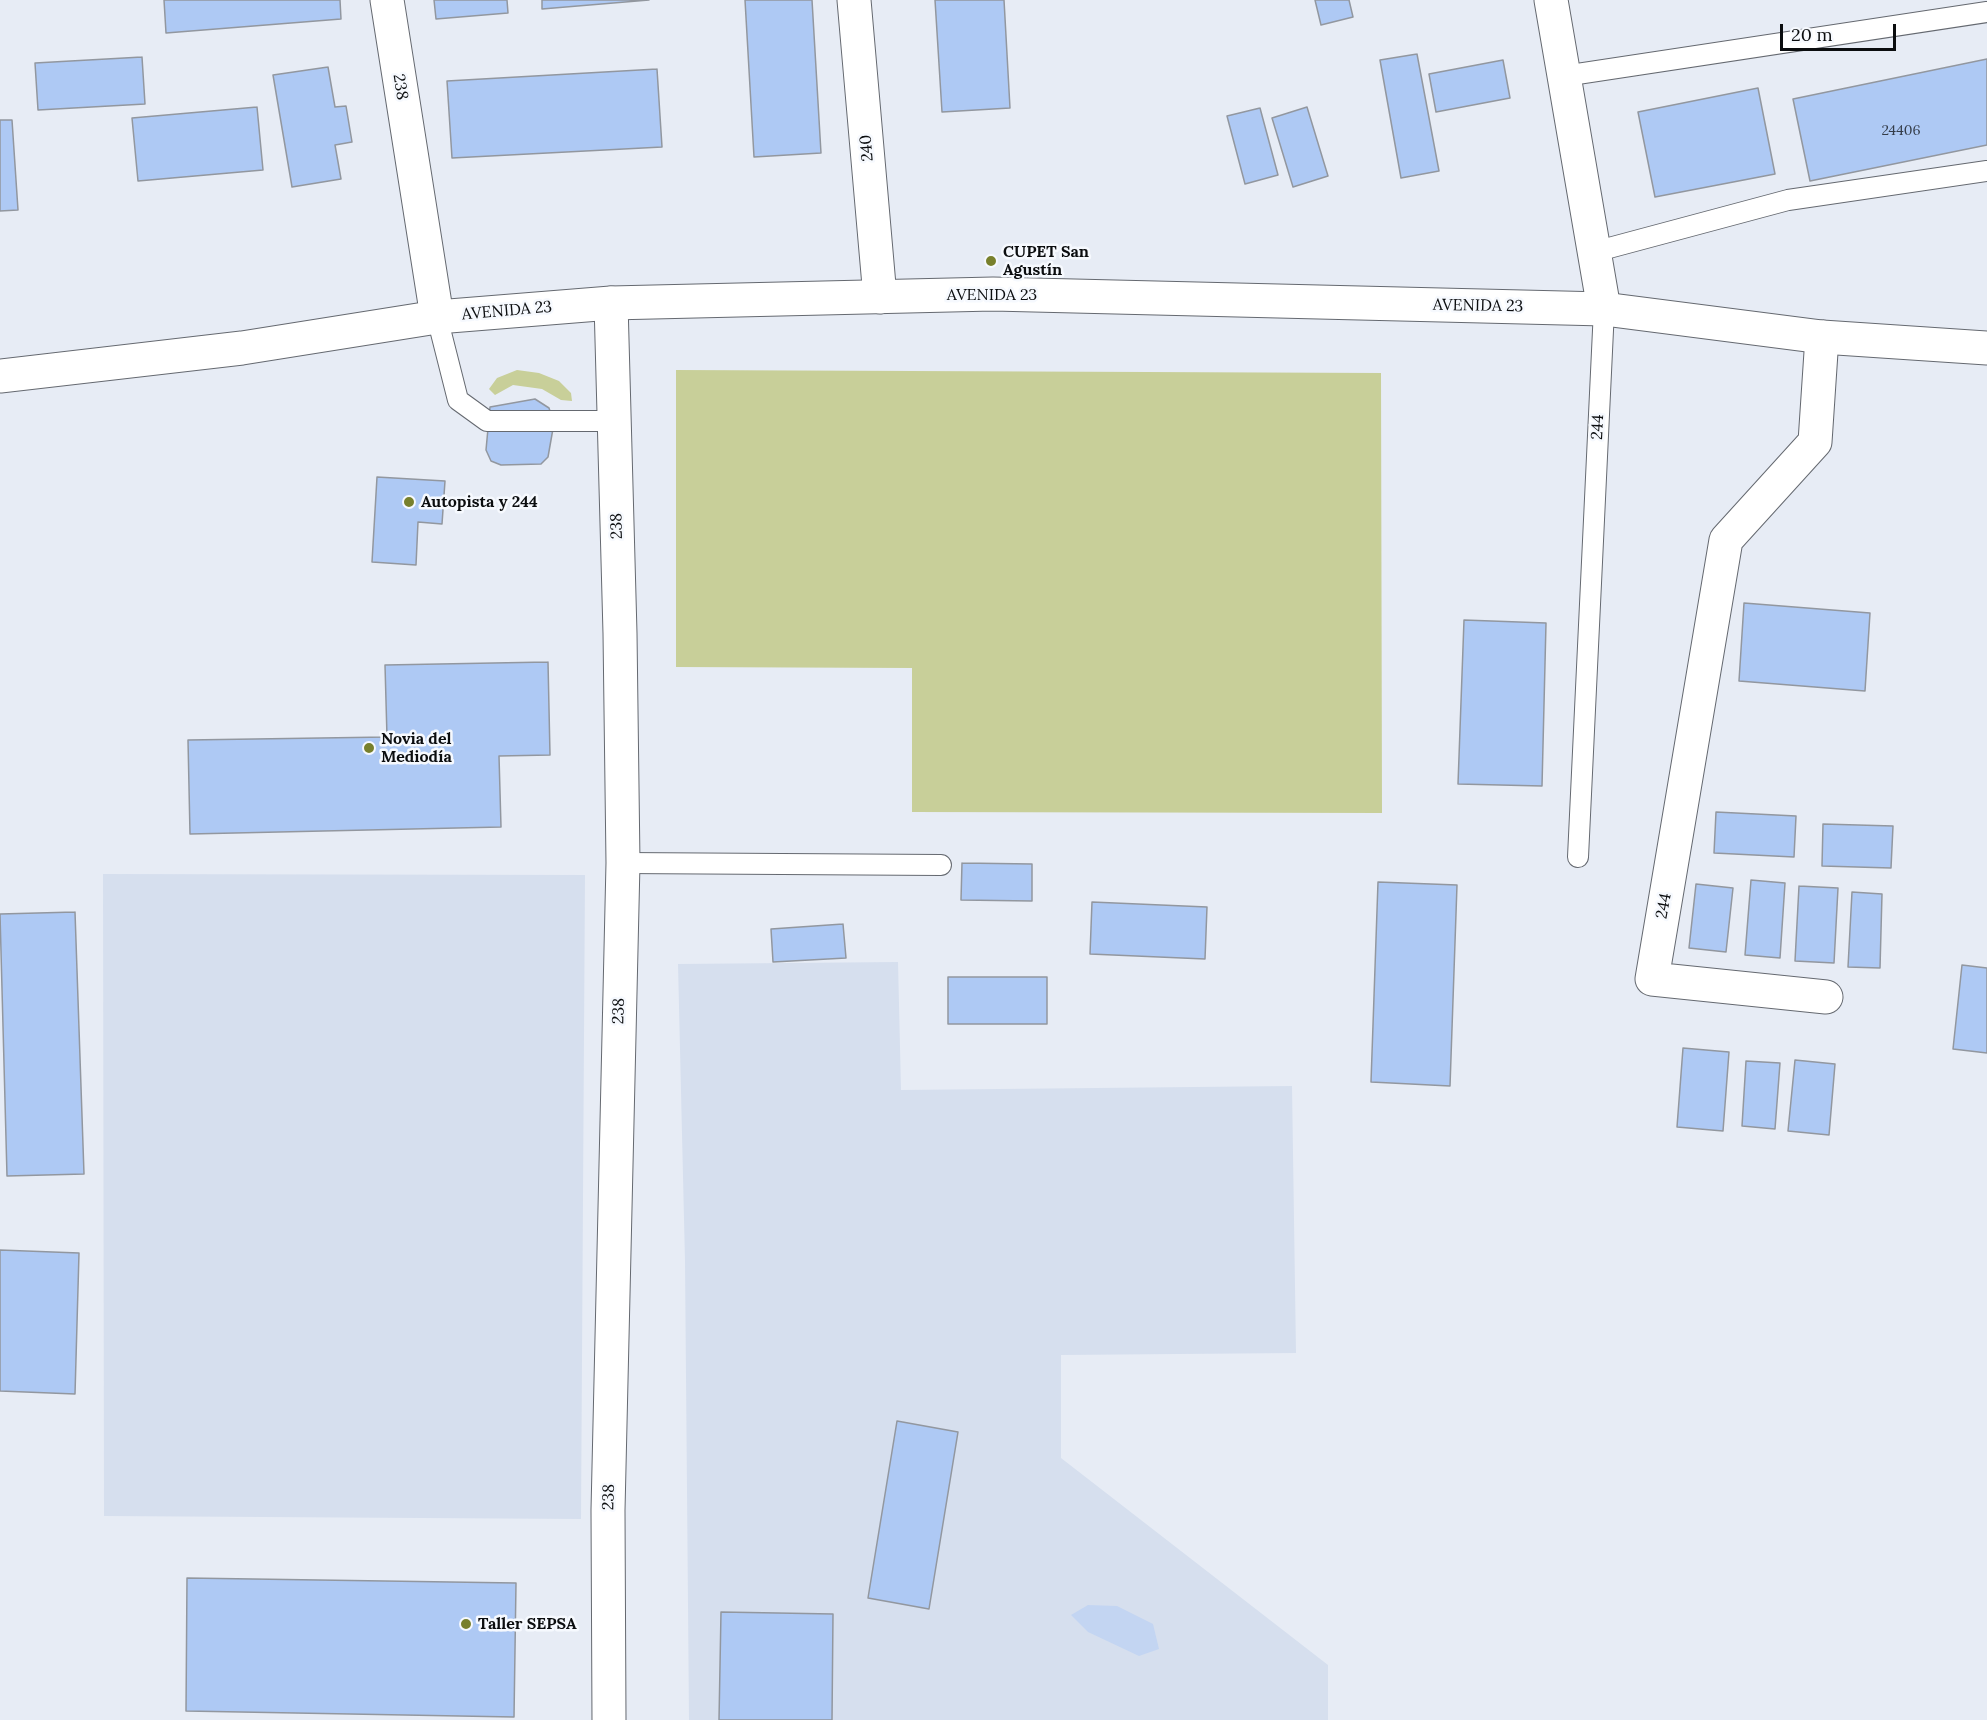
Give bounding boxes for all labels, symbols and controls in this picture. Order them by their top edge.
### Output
scale bar [1783,12,1898,50]
text: 20 m [1791,23,1833,46]
street label: 238 [388,73,412,101]
house number: 24406 [1881,123,1921,139]
street label: 240 [856,134,878,162]
place label: CUPET San Agustín [1003,242,1089,280]
marker: CUPET San Agustín [984,254,998,268]
street label: AVENIDA 23 [947,285,1037,305]
street label: AVENIDA 23 [1433,296,1523,316]
street label: AVENIDA 23 [461,297,553,325]
street label: 244 [1588,414,1608,440]
place label: Autopista y 244 [421,492,538,512]
marker: Autopista y 244 [402,495,416,509]
street label: 238 [607,513,627,539]
place label: Novia del Mediodía [381,729,452,767]
marker: Novia del Mediodía [362,741,376,755]
street label: 244 [1652,892,1676,920]
street label: 238 [609,998,629,1024]
street label: 238 [599,1484,619,1510]
place label: Taller SEPSA [478,1614,577,1634]
marker: Taller SEPSA [459,1617,473,1631]

